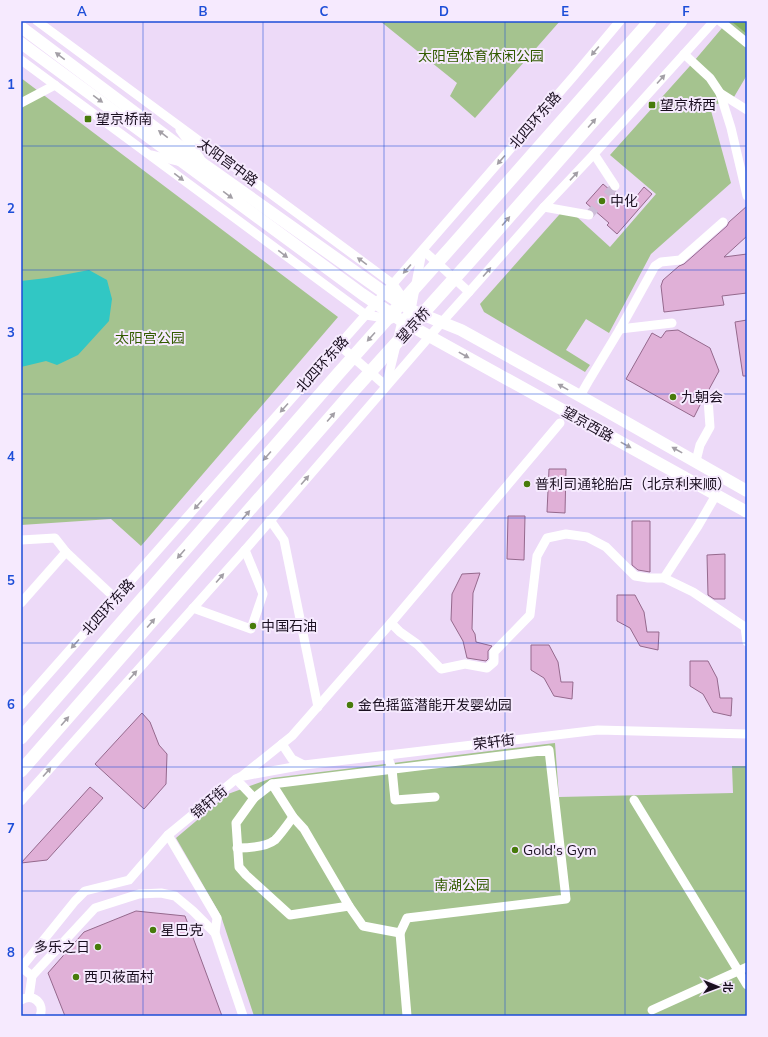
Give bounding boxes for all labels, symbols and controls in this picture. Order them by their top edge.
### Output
text: A [77,3,87,19]
text: B [199,3,208,19]
text: C [320,3,329,19]
text: D [439,3,449,19]
text: E [561,3,569,19]
text: F [682,3,690,19]
one-way arrow [590,45,599,56]
park label: 太阳宫体育休闲公园 [418,47,544,65]
one-way arrow [54,52,65,60]
one-way arrow [657,74,666,85]
text: 1 [7,76,15,92]
street label: 北四环东路 [505,88,565,152]
one-way arrow [92,95,103,103]
place label: 望京桥西 [660,96,716,114]
marker: 望京桥西 [647,100,657,110]
place label: 望京桥南 [96,110,152,128]
marker: 望京桥南 [83,114,93,124]
one-way arrow [587,118,596,128]
one-way arrow [158,130,169,138]
street label: 太阳宫中路 [194,134,262,190]
one-way arrow [496,155,506,165]
one-way arrow [569,171,579,181]
one-way arrow [173,172,184,181]
one-way arrow [222,191,233,199]
place label: 中化 [610,192,638,210]
marker: 中化 [597,196,607,206]
text: 2 [7,200,15,216]
one-way arrow [501,215,510,226]
one-way arrow [278,250,288,258]
one-way arrow [357,257,367,265]
one-way arrow [402,263,411,274]
one-way arrow [482,268,491,277]
street label: 望京桥 [392,303,434,347]
text: 3 [7,324,15,340]
park label: 太阳宫公园 [115,329,185,347]
one-way arrow [367,331,376,342]
street label: 北四环东路 [292,332,352,396]
one-way arrow [458,351,470,358]
one-way arrow [558,383,569,390]
place label: 九朝会 [681,388,723,406]
marker: 九朝会 [668,392,678,402]
one-way arrow [280,403,289,412]
street label: 望京西路 [559,403,617,445]
one-way arrow [327,411,336,422]
one-way arrow [620,442,632,449]
one-way arrow [671,447,683,454]
text: 4 [7,448,15,464]
one-way arrow [262,451,271,461]
one-way arrow [300,475,309,484]
place label: 普利司通轮胎店（北京利来顺） [535,475,731,493]
marker: 普利司通轮胎店（北京利来顺） [522,479,532,489]
one-way arrow [193,500,202,510]
one-way arrow [241,509,250,520]
one-way arrow [177,549,186,559]
text: 5 [7,572,15,588]
one-way arrow [215,573,224,583]
street label: 北四环东路 [78,575,138,639]
place label: 中国石油 [261,617,317,635]
one-way arrow [146,618,155,628]
marker: 中国石油 [248,621,258,631]
one-way arrow [70,639,79,649]
one-way arrow [129,670,138,680]
text: 6 [7,696,15,712]
place label: 金色摇篮潜能开发婴幼园 [358,696,512,714]
marker: 金色摇篮潜能开发婴幼园 [345,700,355,710]
one-way arrow [61,715,70,726]
street label: 荣轩街 [472,731,516,753]
one-way arrow [42,767,52,777]
street label: 锦轩街 [187,782,231,822]
text: 7 [7,820,15,836]
place label: Gold's Gym [523,841,597,859]
marker: Gold's Gym [510,845,520,855]
park label: 南湖公园 [434,876,490,894]
place label: 星巴克 [161,921,203,939]
marker: 星巴克 [148,925,158,935]
place label: 多乐之日 [34,938,90,956]
marker: 多乐之日 [93,942,103,952]
text: 8 [7,944,15,960]
north arrow [698,967,738,1007]
place label: 西贝莜面村 [84,968,154,986]
marker: 西贝莜面村 [71,972,81,982]
text: 北 [721,982,735,993]

